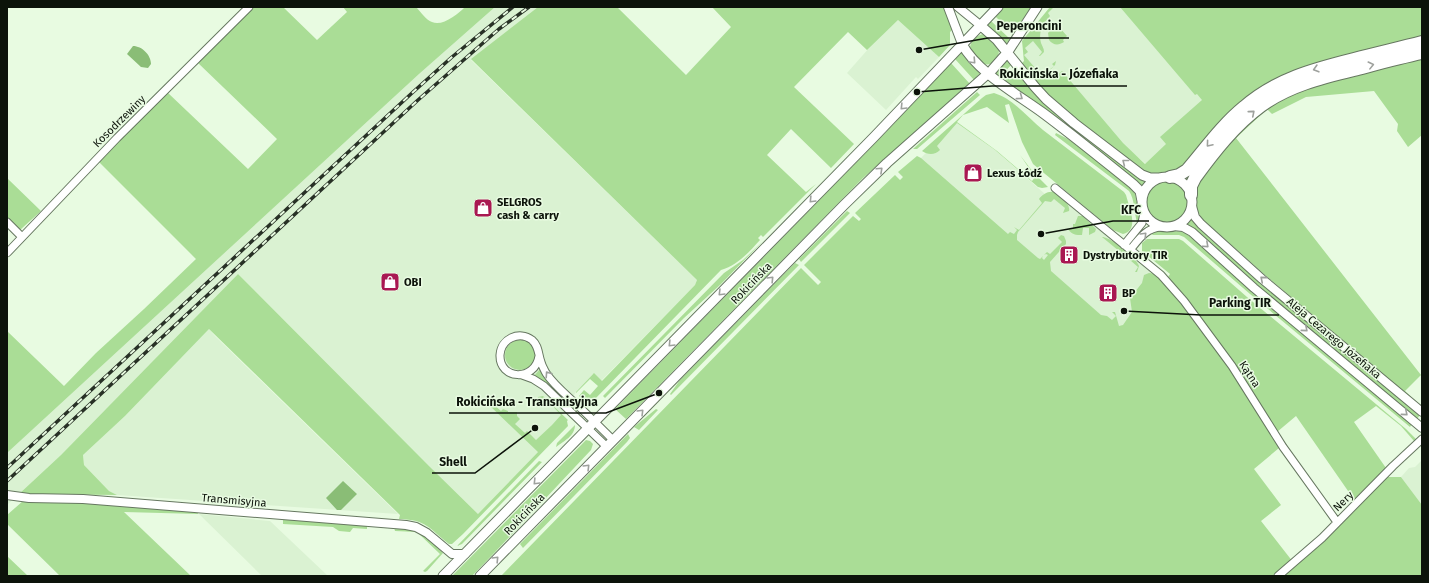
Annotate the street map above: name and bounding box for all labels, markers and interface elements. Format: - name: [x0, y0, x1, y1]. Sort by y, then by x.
- callout: Peperoncini: [988, 14, 1069, 38]
- text: Peperoncini: [996, 19, 1062, 33]
- one-way arrow: [969, 56, 976, 64]
- callout: Rokicińska - Józefiaka: [992, 62, 1127, 86]
- one-way arrow: [1368, 62, 1374, 70]
- one-way arrow: [1313, 64, 1320, 73]
- text: Rokicińska - Józefiaka: [999, 67, 1119, 81]
- street label: Kosodrzewiny: [91, 92, 149, 150]
- one-way arrow: [1016, 92, 1023, 100]
- one-way arrow: [900, 102, 908, 110]
- one-way arrow: [1247, 111, 1255, 118]
- one-way arrow: [1206, 140, 1213, 147]
- one-way arrow: [1122, 159, 1129, 167]
- shop icon: Lexus Łódź: [962, 162, 984, 184]
- place label: Lexus Łódź: [987, 167, 1042, 180]
- one-way arrow: [875, 168, 883, 175]
- one-way arrow: [809, 195, 817, 203]
- place label: SELGROS cash & carry: [497, 196, 559, 222]
- shop icon: SELGROS cash & carry: [472, 197, 494, 219]
- callout: KFC: [1113, 197, 1149, 221]
- text: KFC: [1121, 203, 1141, 217]
- one-way arrow: [1139, 232, 1147, 240]
- one-way arrow: [1202, 240, 1209, 247]
- building icon: Dystrybutory TIR: [1058, 244, 1080, 266]
- place label: Dystrybutory TIR: [1083, 249, 1168, 262]
- street label: Rokicińska: [728, 260, 774, 307]
- shop icon: OBI: [379, 271, 401, 293]
- place label: OBI: [404, 276, 422, 289]
- one-way arrow: [766, 276, 774, 284]
- one-way arrow: [1260, 277, 1268, 284]
- building icon: BP: [1097, 282, 1119, 304]
- place label: BP: [1122, 287, 1136, 300]
- one-way arrow: [718, 288, 726, 296]
- callout: Parking TIR: [1201, 291, 1279, 315]
- street label: Aleja Cezarego Józefiaka: [1284, 295, 1383, 382]
- text: Parking TIR: [1209, 296, 1271, 310]
- one-way arrow: [1300, 325, 1308, 332]
- one-way arrow: [668, 339, 676, 347]
- street label: Kątna: [1236, 359, 1263, 390]
- one-way arrow: [545, 371, 553, 378]
- callout: Rokicińska - Transmisyjna: [449, 389, 606, 413]
- text: Rokicińska - Transmisyjna: [456, 395, 598, 409]
- one-way arrow: [1400, 408, 1407, 415]
- one-way arrow: [636, 409, 643, 417]
- callout: Shell: [432, 449, 475, 473]
- text: Shell: [439, 455, 467, 469]
- one-way arrow: [582, 464, 590, 472]
- one-way arrow: [533, 477, 541, 485]
- street label: Nery: [1330, 488, 1357, 514]
- street label: Transmisyjna: [201, 491, 267, 510]
- street label: Rokicińska: [501, 491, 547, 538]
- one-way arrow: [491, 556, 499, 564]

